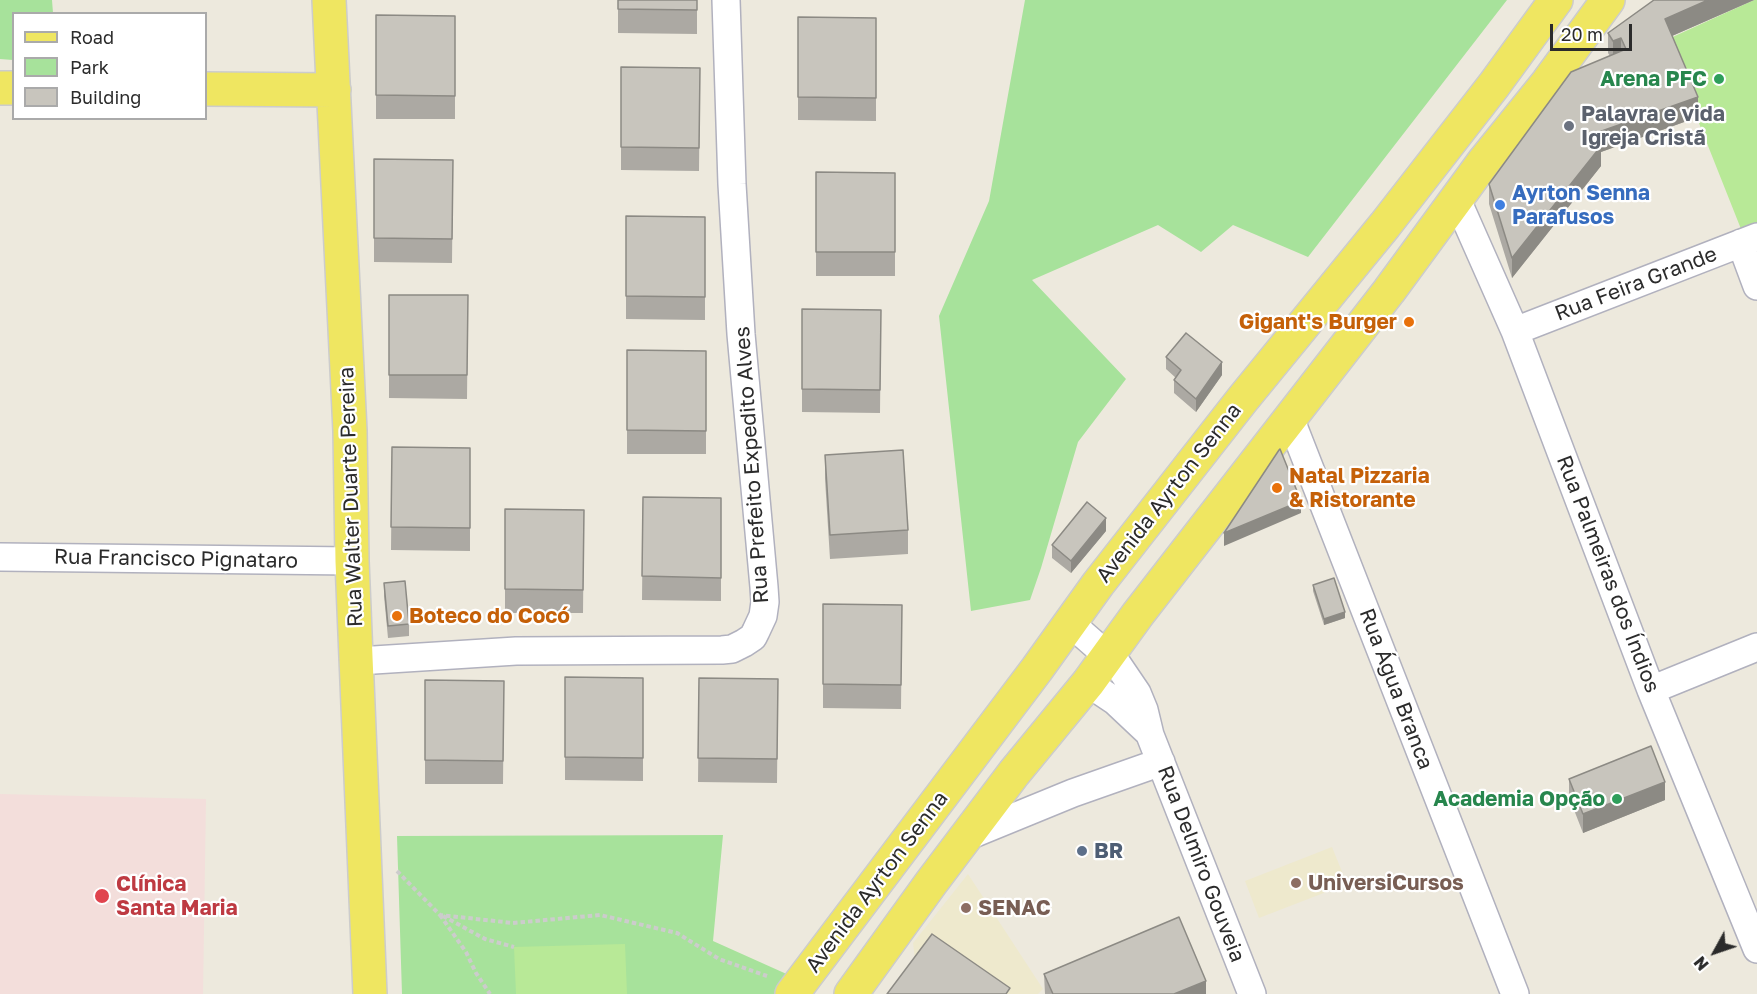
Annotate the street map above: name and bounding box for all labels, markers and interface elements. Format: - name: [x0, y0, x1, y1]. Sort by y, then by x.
- legend: [12, 12, 207, 120]
- scale bar: [1553, 12, 1636, 50]
- text: 20 m: [1561, 23, 1603, 45]
- text: Road: [70, 26, 114, 48]
- text: Park: [70, 56, 109, 78]
- place label: Arena PFC: [1600, 66, 1707, 92]
- marker: Arena PFC: [1712, 72, 1726, 86]
- text: Building: [70, 86, 141, 108]
- place label: Palavra e vida Igreja Cristã: [1581, 101, 1725, 151]
- marker: Palavra e vida Igreja Cristã: [1562, 119, 1576, 133]
- place label: Ayrton Senna Parafusos: [1512, 180, 1650, 230]
- marker: Ayrton Senna Parafusos: [1493, 198, 1507, 212]
- street label: Rua Feira Grande: [1551, 242, 1721, 326]
- place label: Gigant's Burger: [1239, 309, 1397, 335]
- marker: Gigant's Burger: [1402, 315, 1416, 329]
- street label: Rua Prefeito Expedito Alves: [730, 326, 774, 604]
- street label: Rua Walter Duarte Pereira: [334, 367, 368, 627]
- street label: Avenida Ayrton Senna: [1091, 398, 1247, 588]
- street label: Rua Palmeiras dos Índios: [1551, 452, 1665, 696]
- place label: Natal Pizzaria & Ristorante: [1289, 463, 1430, 513]
- marker: Natal Pizzaria & Ristorante: [1270, 481, 1284, 495]
- street label: Rua Francisco Pignataro: [54, 544, 298, 574]
- place label: Boteco do Cocó: [409, 603, 570, 629]
- street label: Rua Água Branca: [1354, 605, 1438, 773]
- marker: Boteco do Cocó: [390, 609, 404, 623]
- street label: Rua Delmiro Gouveia: [1152, 762, 1250, 966]
- street label: Avenida Ayrton Senna: [801, 786, 953, 978]
- place label: Academia Opção: [1433, 786, 1605, 812]
- marker: Academia Opção: [1610, 792, 1624, 806]
- place label: BR: [1094, 838, 1123, 864]
- marker: BR: [1075, 844, 1089, 858]
- place label: UniversiCursos: [1308, 870, 1464, 896]
- place label: Clínica Santa Maria: [116, 871, 238, 921]
- marker: UniversiCursos: [1289, 876, 1303, 890]
- marker: Clínica Santa Maria: [93, 887, 111, 905]
- place label: SENAC: [978, 895, 1051, 921]
- marker: SENAC: [959, 901, 973, 915]
- north arrow: [1685, 922, 1745, 982]
- text: N: [1690, 952, 1713, 975]

